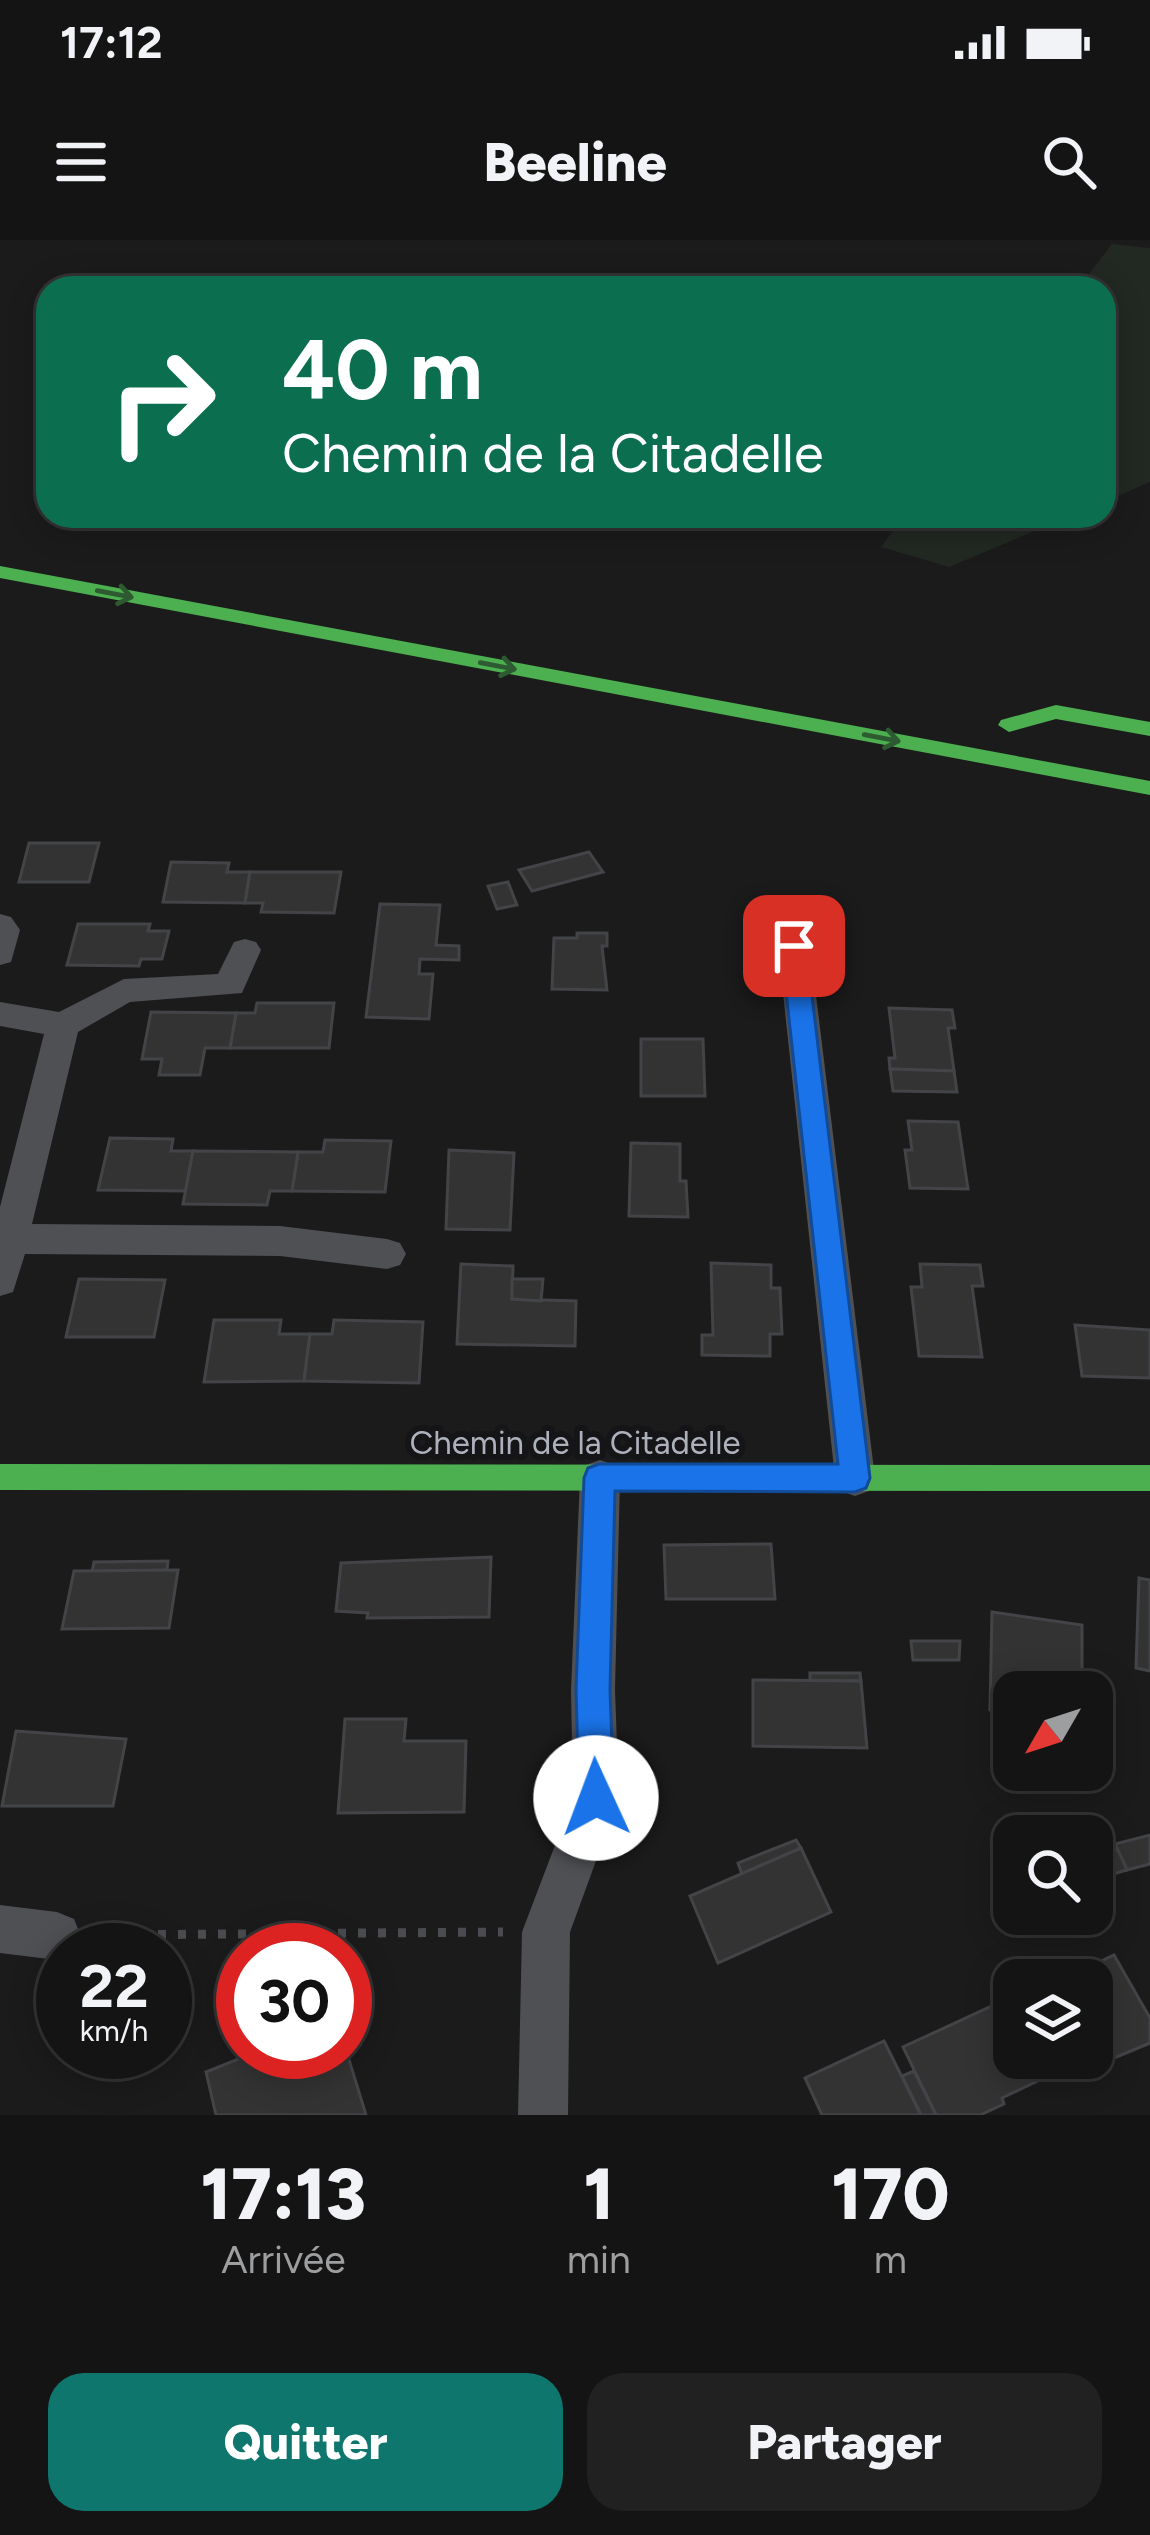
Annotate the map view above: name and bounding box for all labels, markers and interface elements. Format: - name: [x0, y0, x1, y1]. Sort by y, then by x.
- text: 17:12: [60, 15, 163, 69]
- icon: menu: [48, 129, 114, 195]
- icon: search: [1036, 129, 1102, 195]
- text: Beeline: [483, 130, 667, 195]
- text: 40 m: [282, 319, 483, 420]
- icon: right: [84, 324, 240, 480]
- text: Chemin de la Citadelle: [282, 421, 823, 486]
- one-way arrow: [95, 584, 134, 606]
- one-way arrow: [478, 656, 517, 678]
- one-way arrow: [861, 728, 900, 750]
- pin: [743, 895, 845, 997]
- icon: arrive: [761, 913, 827, 979]
- street label: Chemin de la Citadelle: [410, 1423, 740, 1462]
- north arrow: [993, 1671, 1113, 1791]
- map controls: [993, 1671, 1113, 2079]
- position arrow: [533, 1735, 659, 1861]
- button: search: [993, 1815, 1113, 1935]
- speed limit sign: 30: [216, 1923, 372, 2079]
- text: 22: [79, 1950, 149, 2022]
- button: layers: [993, 1959, 1113, 2079]
- text: km/h: [80, 2012, 148, 2049]
- text: 17:13: [201, 2151, 366, 2237]
- text: 1: [583, 2151, 614, 2237]
- text: 170: [831, 2151, 949, 2237]
- text: Arrivée: [221, 2236, 346, 2283]
- text: min: [567, 2236, 631, 2283]
- text: m: [874, 2236, 907, 2283]
- button: Quitter: [48, 2373, 563, 2511]
- button: Partager: [587, 2373, 1102, 2511]

